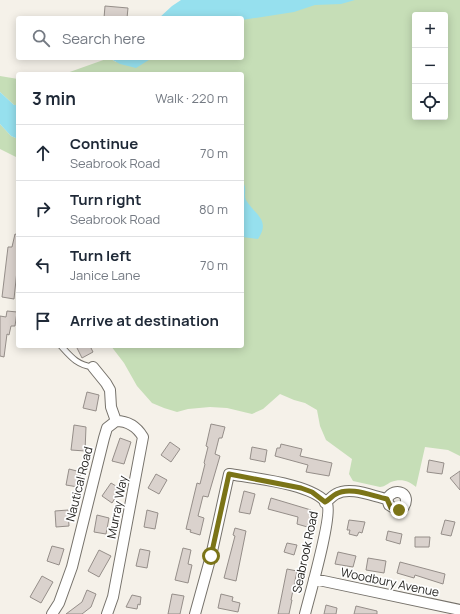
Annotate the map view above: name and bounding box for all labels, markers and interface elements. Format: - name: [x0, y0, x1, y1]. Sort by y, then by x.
- map controls: [412, 12, 448, 120]
- button: +: [412, 12, 448, 48]
- search box: [16, 16, 244, 60]
- icon: search: [30, 27, 52, 49]
- text: Search here: [62, 28, 145, 49]
- button: −: [412, 48, 448, 84]
- button: locate: [412, 84, 448, 120]
- text: 3 min: [32, 87, 76, 110]
- text: Walk · 220 m: [155, 89, 228, 107]
- text: Continue: [70, 133, 138, 154]
- icon: ahead: [32, 142, 54, 164]
- text: 70 m: [200, 144, 228, 162]
- text: Seabrook Road: [70, 154, 160, 172]
- text: Turn right: [70, 189, 141, 210]
- icon: right: [32, 198, 54, 220]
- text: 80 m: [199, 200, 228, 218]
- text: Seabrook Road: [70, 210, 160, 228]
- text: Turn left: [70, 245, 132, 266]
- icon: left: [32, 254, 54, 276]
- text: 70 m: [200, 256, 228, 274]
- text: Janice Lane: [70, 266, 140, 284]
- icon: arrive: [32, 310, 54, 332]
- text: Arrive at destination: [70, 310, 219, 331]
- street label: Nautical Road: [61, 445, 97, 523]
- street label: Murray Way: [103, 473, 132, 540]
- route end: [390, 501, 408, 519]
- street label: Seabrook Road: [288, 510, 322, 594]
- route start: [202, 547, 220, 565]
- street label: Woodbury Avenue: [339, 563, 441, 601]

